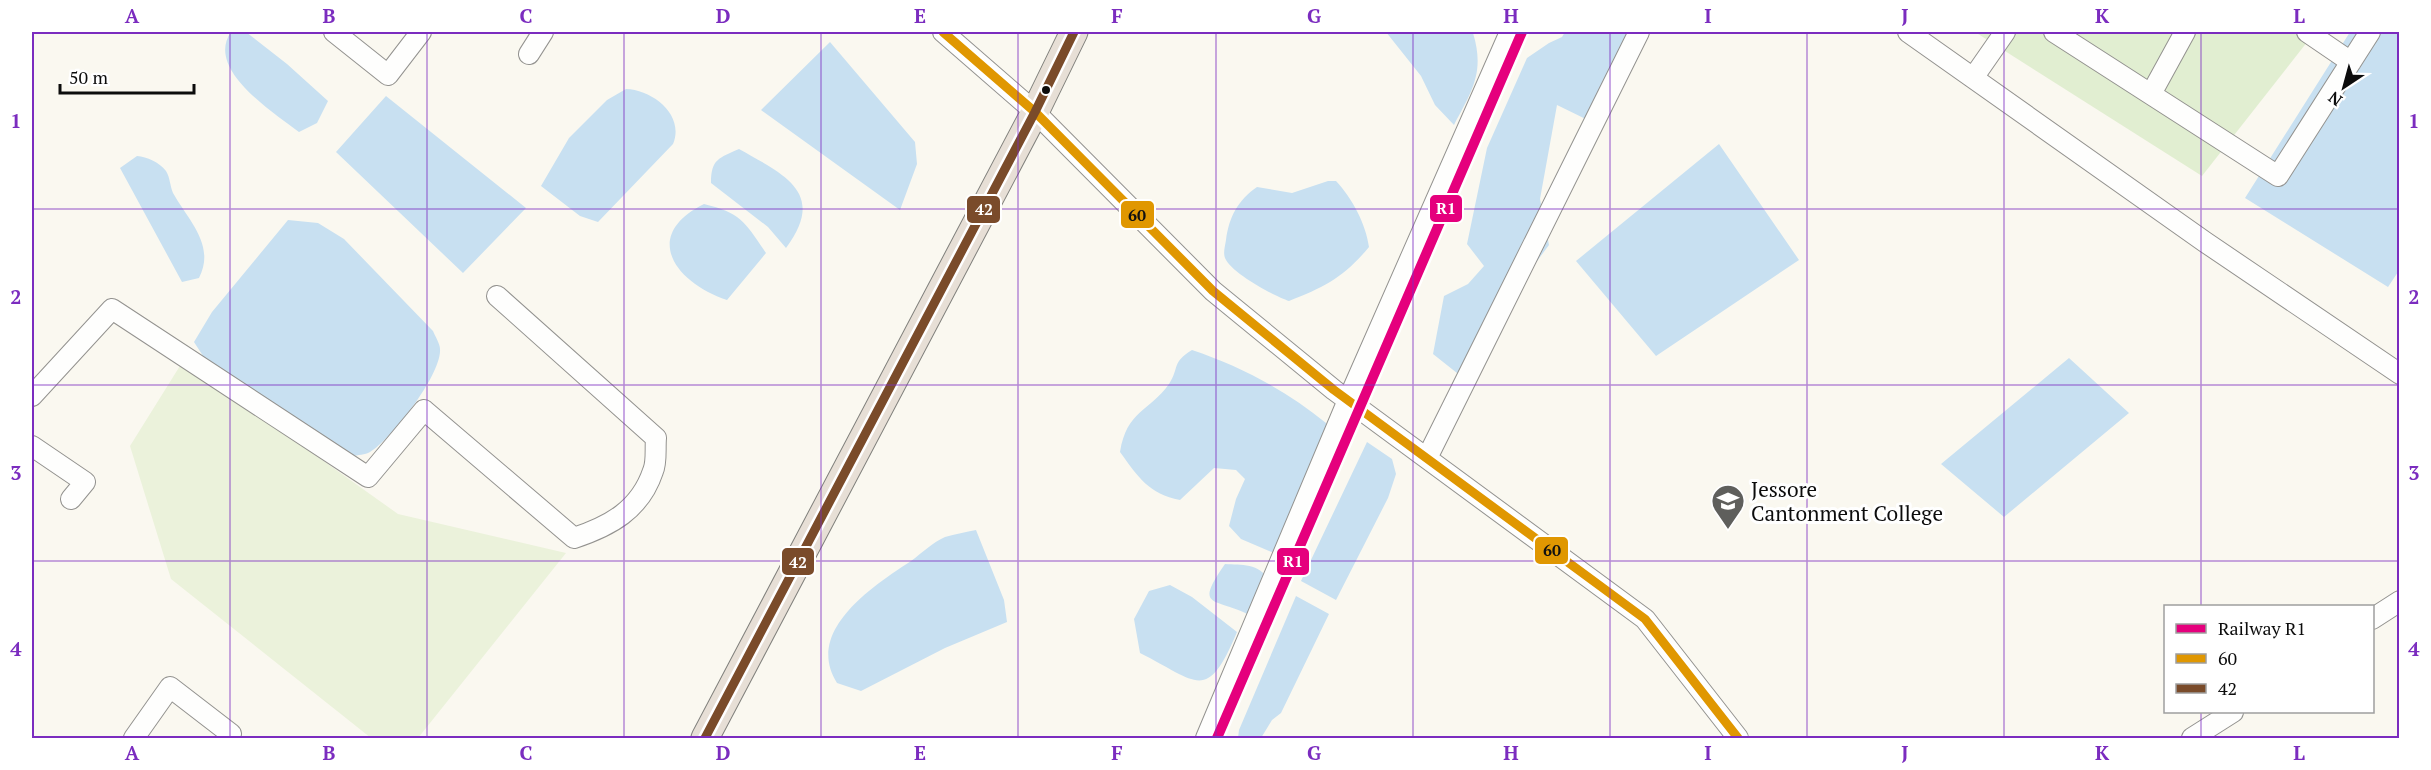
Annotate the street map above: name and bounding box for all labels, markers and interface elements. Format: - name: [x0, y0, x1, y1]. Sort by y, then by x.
- text: A: [125, 2, 140, 29]
- text: B: [323, 2, 336, 29]
- text: C: [519, 2, 533, 29]
- text: D: [716, 2, 730, 29]
- text: E: [914, 2, 926, 29]
- text: F: [1111, 2, 1123, 29]
- text: G: [1307, 2, 1321, 29]
- text: H: [1503, 2, 1519, 29]
- text: I: [1704, 2, 1712, 29]
- text: J: [1901, 2, 1909, 29]
- text: K: [2095, 2, 2110, 29]
- text: L: [2293, 2, 2305, 29]
- scale bar: [60, 57, 194, 95]
- north arrow: [2314, 57, 2374, 117]
- text: 50 m: [69, 65, 109, 89]
- unlabelled marker: [1040, 84, 1052, 96]
- text: N: [2324, 87, 2347, 112]
- text: 1: [10, 107, 22, 134]
- text: 1: [2408, 107, 2420, 134]
- line badge: R1: [1429, 194, 1463, 223]
- line badge: 42: [966, 195, 1001, 224]
- text: R1: [1436, 197, 1456, 219]
- text: 42: [975, 198, 993, 220]
- line badge: 60: [1120, 200, 1155, 229]
- text: 60: [1128, 204, 1146, 226]
- text: 2: [10, 283, 22, 310]
- text: 2: [2408, 283, 2420, 310]
- text: 3: [10, 459, 22, 486]
- text: 3: [2408, 459, 2420, 486]
- place label: Jessore Cantonment College: [1751, 475, 1943, 527]
- school or university icon: Jessore Cantonment College: [1710, 483, 1746, 530]
- line badge: 60: [1534, 536, 1569, 565]
- text: 60: [1543, 539, 1561, 561]
- line badge: 42: [781, 547, 815, 576]
- line badge: R1: [1276, 547, 1310, 576]
- text: R1: [1283, 550, 1303, 572]
- text: 42: [789, 551, 807, 573]
- legend: [2164, 605, 2374, 713]
- text: Railway R1: [2218, 616, 2306, 640]
- text: 4: [10, 635, 22, 662]
- text: 4: [2408, 635, 2420, 662]
- text: 60: [2218, 646, 2237, 670]
- text: 42: [2218, 676, 2237, 700]
- text: A: [125, 739, 140, 766]
- text: B: [323, 739, 336, 766]
- text: C: [519, 739, 533, 766]
- text: D: [716, 739, 730, 766]
- text: E: [914, 739, 926, 766]
- text: F: [1111, 739, 1123, 766]
- text: G: [1307, 739, 1321, 766]
- text: H: [1503, 739, 1519, 766]
- text: I: [1704, 739, 1712, 766]
- text: J: [1901, 739, 1909, 766]
- text: K: [2095, 739, 2110, 766]
- text: L: [2293, 739, 2305, 766]

